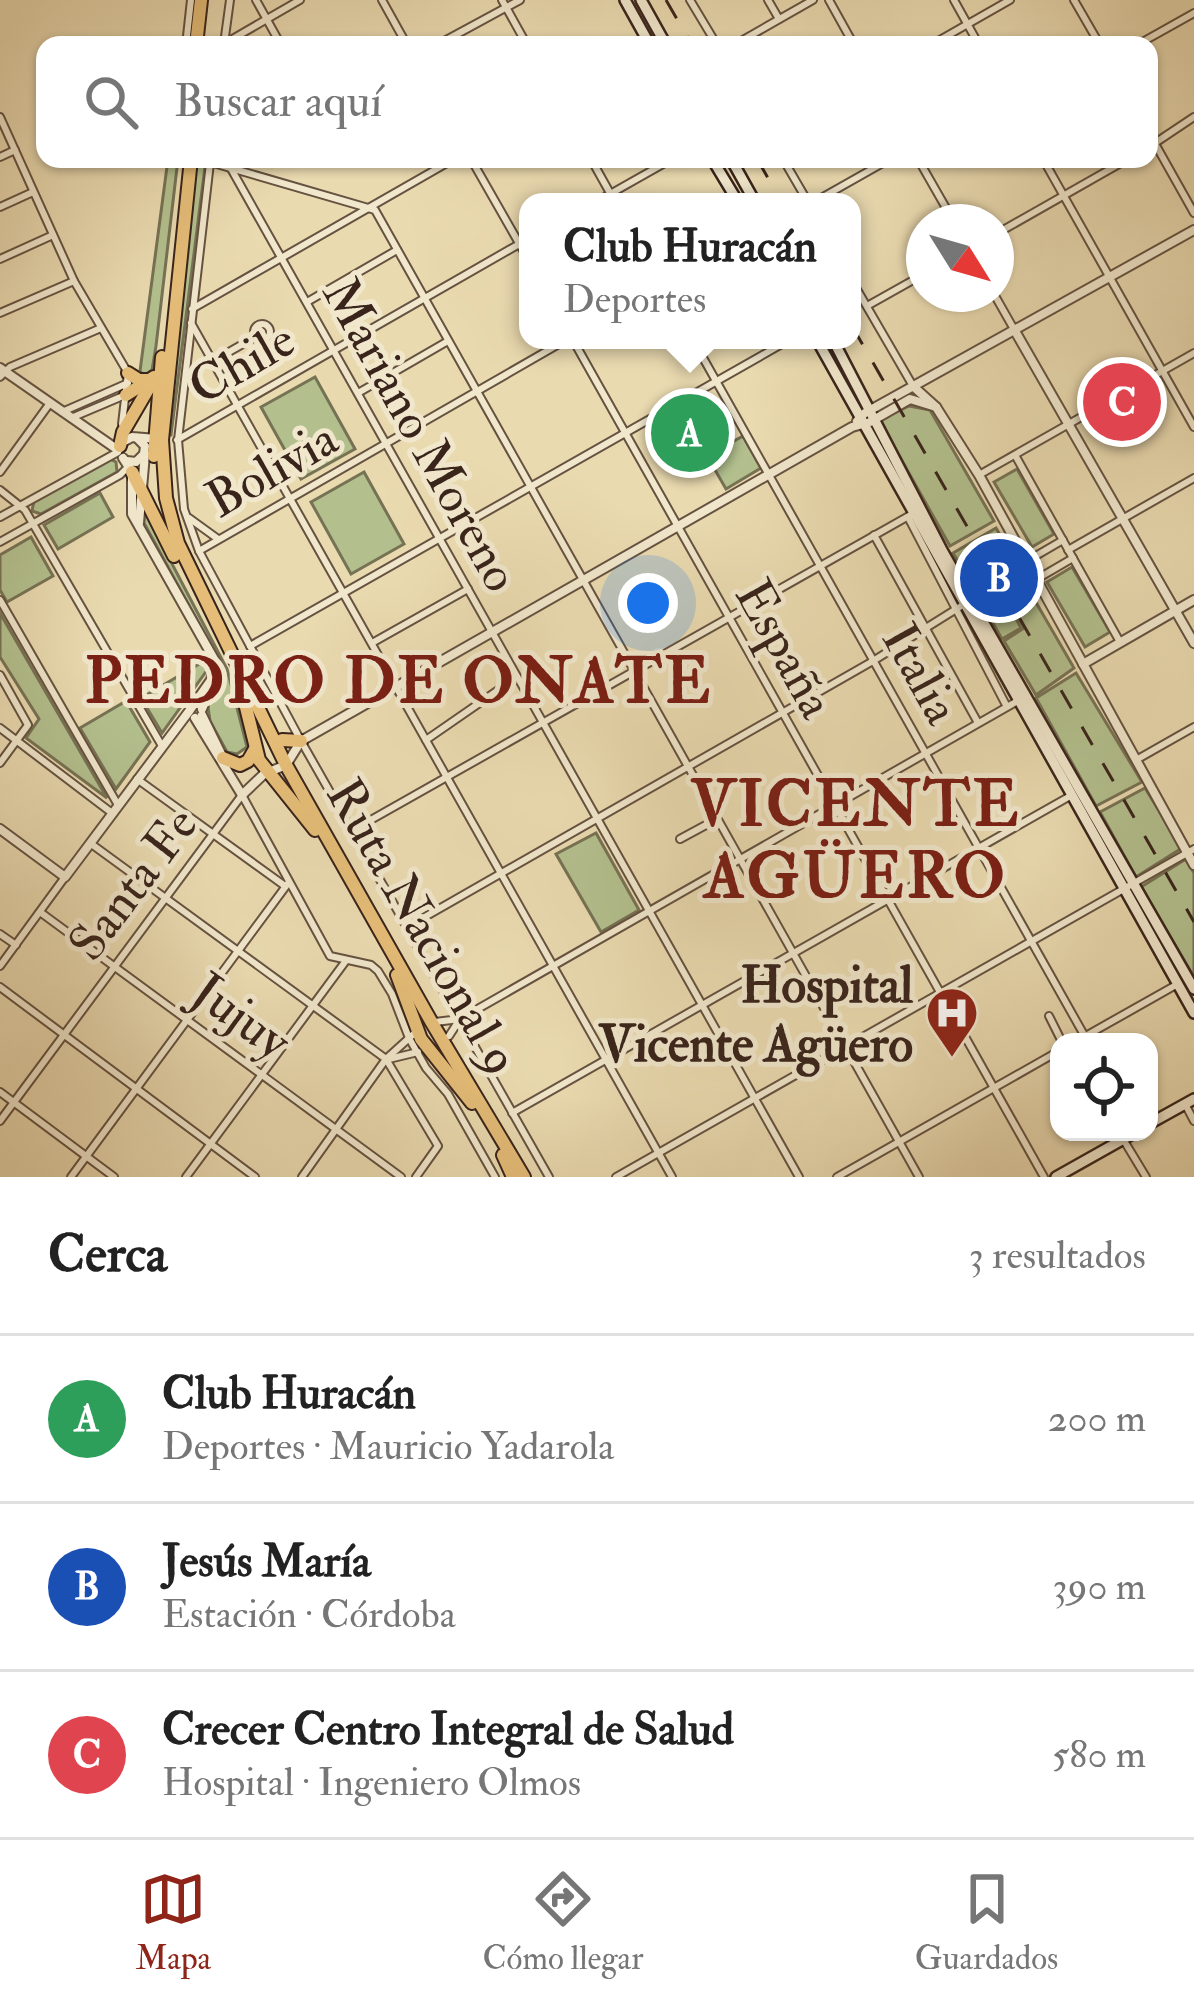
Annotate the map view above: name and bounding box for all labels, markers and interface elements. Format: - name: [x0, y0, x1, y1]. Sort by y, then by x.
- search box: [36, 36, 1158, 168]
- icon: search: [78, 69, 144, 135]
- text: Buscar aquí: [174, 74, 382, 130]
- popup: [519, 193, 861, 349]
- north arrow: [906, 204, 1014, 312]
- text: Club Huracán: [563, 219, 817, 275]
- street label: Mariano Moreno: [308, 267, 533, 603]
- text: Deportes: [563, 275, 706, 324]
- street label: Chile: [178, 308, 306, 419]
- pin: C: [1083, 357, 1161, 447]
- pin: A: [651, 388, 729, 478]
- street label: Bolivia: [195, 406, 350, 533]
- pin: B: [960, 533, 1038, 623]
- street label: España: [720, 569, 849, 730]
- your location: [618, 573, 678, 633]
- street label: Italia: [867, 613, 974, 736]
- district label: PEDRO DE ONATE: [85, 643, 713, 722]
- district label: VICENTE AGÜERO: [691, 766, 1021, 917]
- street label: Ruta Nacional 9: [312, 767, 533, 1087]
- street label: Santa Fe: [55, 795, 212, 974]
- place label: Hospital Vicente Agüero: [597, 954, 914, 1077]
- street label: Jujuy: [177, 958, 304, 1075]
- hospital icon: Hospital Vicente Agüero: [924, 985, 980, 1059]
- map controls: [1050, 1033, 1158, 1141]
- button: locate: [1050, 1033, 1158, 1141]
- text: Cerca: [48, 1223, 167, 1287]
- text: 3 resultados: [969, 1231, 1146, 1280]
- text: Club Huracán: [162, 1366, 416, 1422]
- text: A: [75, 1394, 99, 1443]
- text: 200 m: [1048, 1394, 1146, 1443]
- text: Deportes · Mauricio Yadarola: [162, 1422, 614, 1471]
- text: Jesús María: [162, 1534, 371, 1590]
- text: B: [74, 1562, 100, 1611]
- text: 390 m: [1053, 1562, 1146, 1611]
- text: Estación · Córdoba: [162, 1590, 456, 1639]
- text: Crecer Centro Integral de Salud: [162, 1702, 734, 1758]
- text: C: [73, 1730, 101, 1779]
- text: 580 m: [1052, 1730, 1146, 1779]
- text: Hospital · Ingeniero Olmos: [162, 1758, 581, 1807]
- tab: Mapa: [136, 1866, 211, 1979]
- tab: Cómo llegar: [482, 1866, 643, 1979]
- tab: Guardados: [915, 1866, 1058, 1979]

